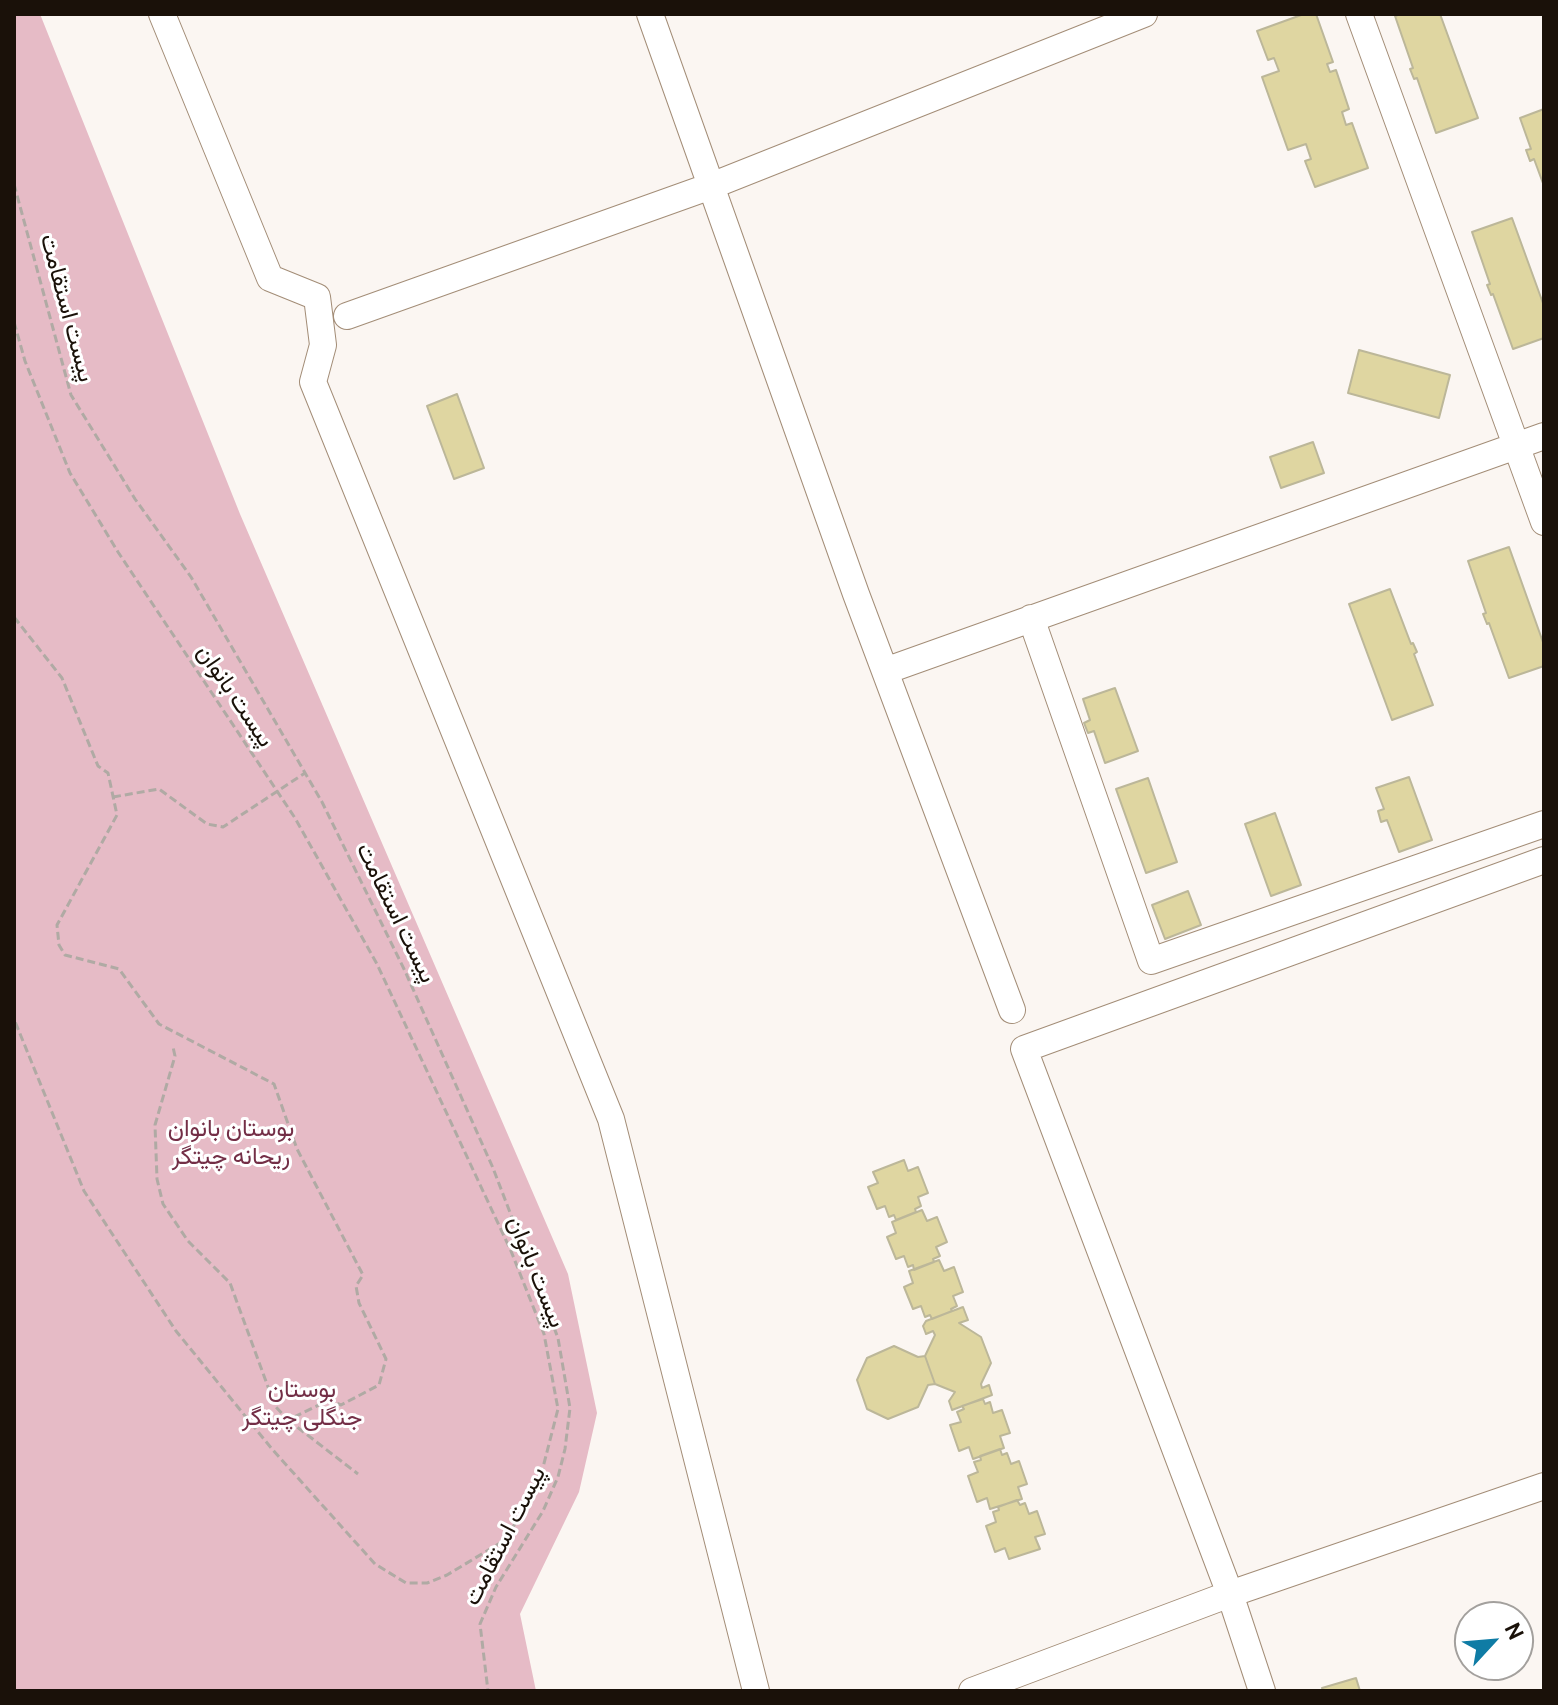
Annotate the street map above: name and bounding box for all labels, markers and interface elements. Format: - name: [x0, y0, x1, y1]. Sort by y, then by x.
- street label: پیست استقامت: [33, 231, 101, 385]
- street label: پیست بانوان: [190, 639, 280, 753]
- street label: پیست استقامت: [350, 838, 442, 988]
- park label: بوستان بانوان ریحانه چیتگر: [168, 1115, 294, 1171]
- street label: پیست بانوان: [501, 1212, 571, 1332]
- park label: بوستان جنگلی چیتگر: [242, 1376, 362, 1432]
- street label: پیست استقامت: [458, 1462, 552, 1610]
- north arrow: [1454, 1601, 1534, 1681]
- text: N: [1499, 1618, 1530, 1644]

